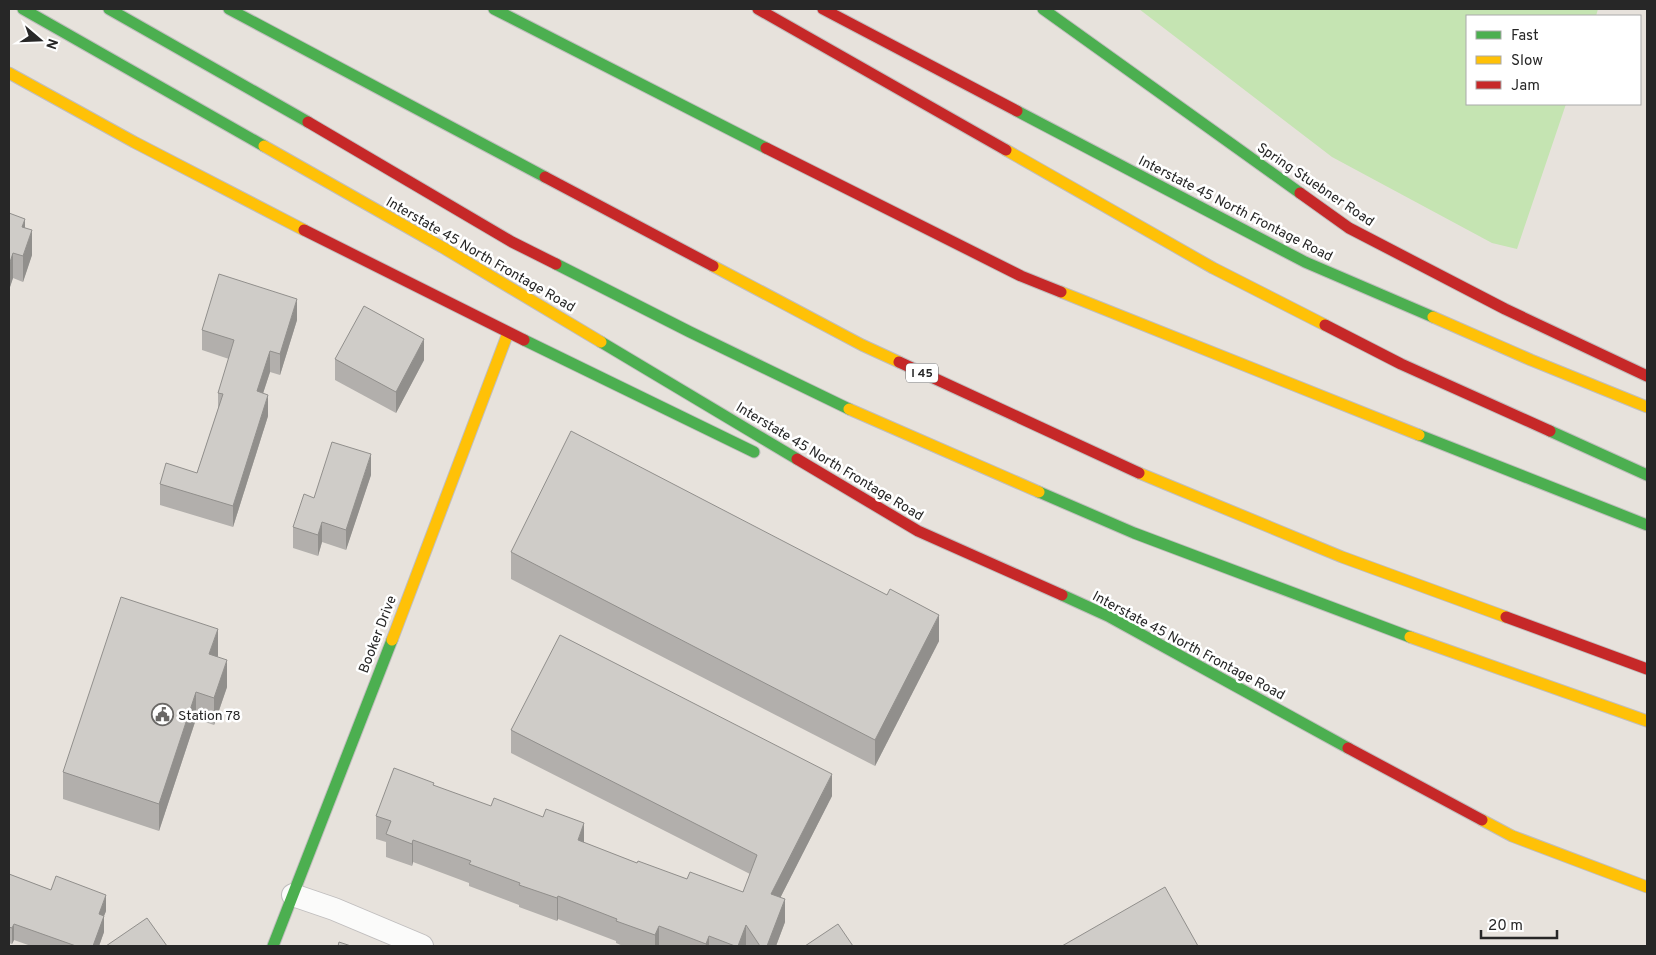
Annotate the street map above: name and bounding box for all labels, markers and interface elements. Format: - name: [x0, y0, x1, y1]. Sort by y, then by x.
- north arrow: [15, 15, 65, 65]
- legend: [1466, 15, 1641, 105]
- text: Fast: [1511, 27, 1539, 46]
- text: N: [41, 36, 61, 51]
- text: Slow: [1511, 52, 1543, 71]
- text: Jam: [1511, 77, 1540, 96]
- street label: Spring Stuebner Road: [1253, 140, 1377, 231]
- street label: Interstate 45 North Frontage Road: [1135, 153, 1335, 266]
- street label: Interstate 45 North Frontage Road: [383, 194, 578, 317]
- road number: I 45: [906, 363, 938, 382]
- street label: Interstate 45 North Frontage Road: [732, 399, 926, 525]
- street label: Interstate 45 North Frontage Road: [1089, 588, 1288, 704]
- street label: Booker Drive: [356, 593, 401, 676]
- public building icon: Station 78: [150, 703, 174, 727]
- place label: Station 78: [178, 708, 241, 725]
- scale bar: [1481, 908, 1557, 940]
- text: 20 m: [1488, 917, 1523, 936]

